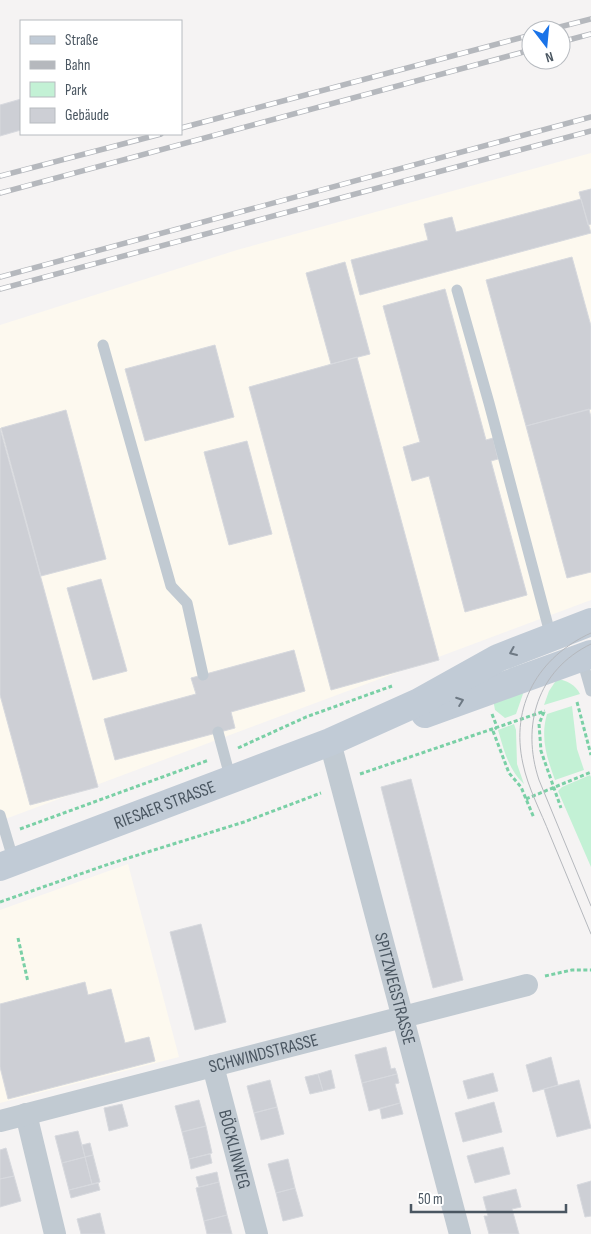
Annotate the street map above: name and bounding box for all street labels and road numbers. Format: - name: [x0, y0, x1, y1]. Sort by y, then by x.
- street label: RIESAER STRASSE: [111, 776, 218, 833]
- street label: SPITZWEGSTRASSE: [370, 930, 420, 1047]
- street label: SCHWINDSTRASSE: [206, 1029, 320, 1077]
- street label: BÖCKLINWEG: [214, 1107, 255, 1191]

